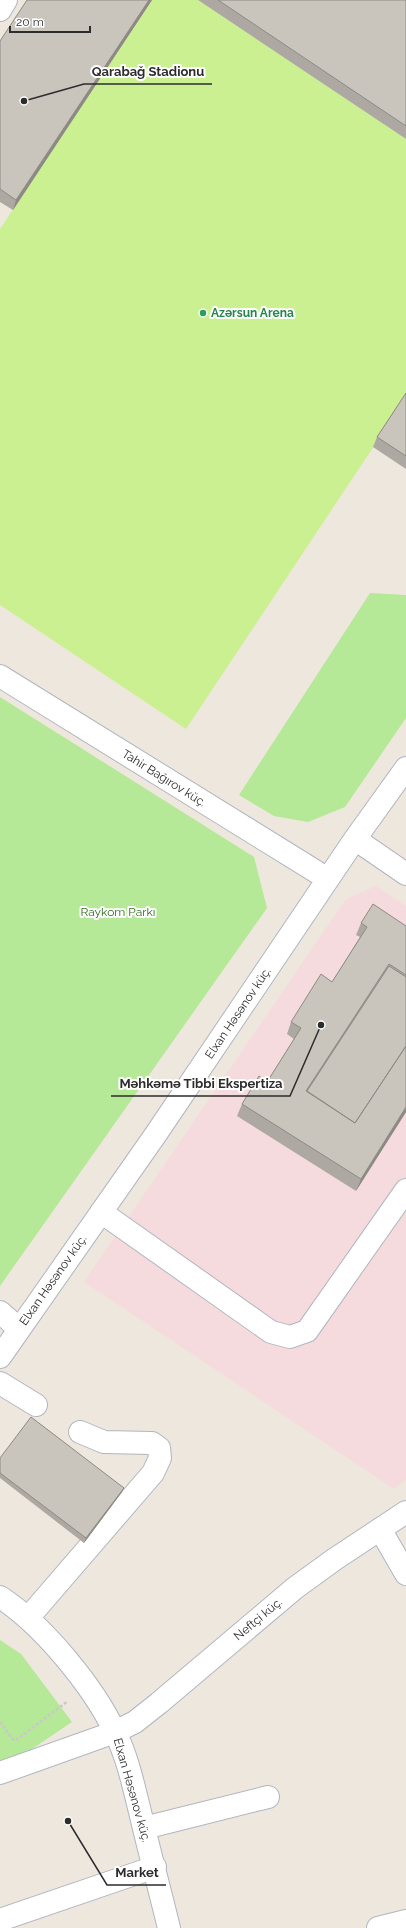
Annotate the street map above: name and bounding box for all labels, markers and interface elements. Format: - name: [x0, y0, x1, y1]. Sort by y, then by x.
- scale bar: [10, 8, 90, 34]
- text: 20 m: [16, 15, 44, 29]
- callout: Qarabağ Stadionu: [84, 59, 212, 84]
- text: Qarabağ Stadionu: [92, 64, 204, 79]
- place label: Azərsun Arena: [211, 306, 294, 320]
- marker: Azərsun Arena: [198, 308, 208, 318]
- street label: Tahir Bağırov küç.: [119, 747, 209, 809]
- park label: Raykom Parkı: [81, 905, 156, 919]
- street label: Elxan Həsənov küç.: [202, 965, 274, 1061]
- callout: Məhkəmə Tibbi Ekspertiza: [111, 1071, 290, 1096]
- text: Məhkəmə Tibbi Ekspertiza: [119, 1076, 283, 1091]
- street label: Elxan Həsənov küç.: [17, 1232, 89, 1328]
- street label: Neftçi küç.: [231, 1595, 285, 1643]
- street label: Elxan Həsənov küç.: [110, 1737, 154, 1843]
- callout: Market: [107, 1860, 166, 1885]
- text: Market: [115, 1865, 159, 1880]

